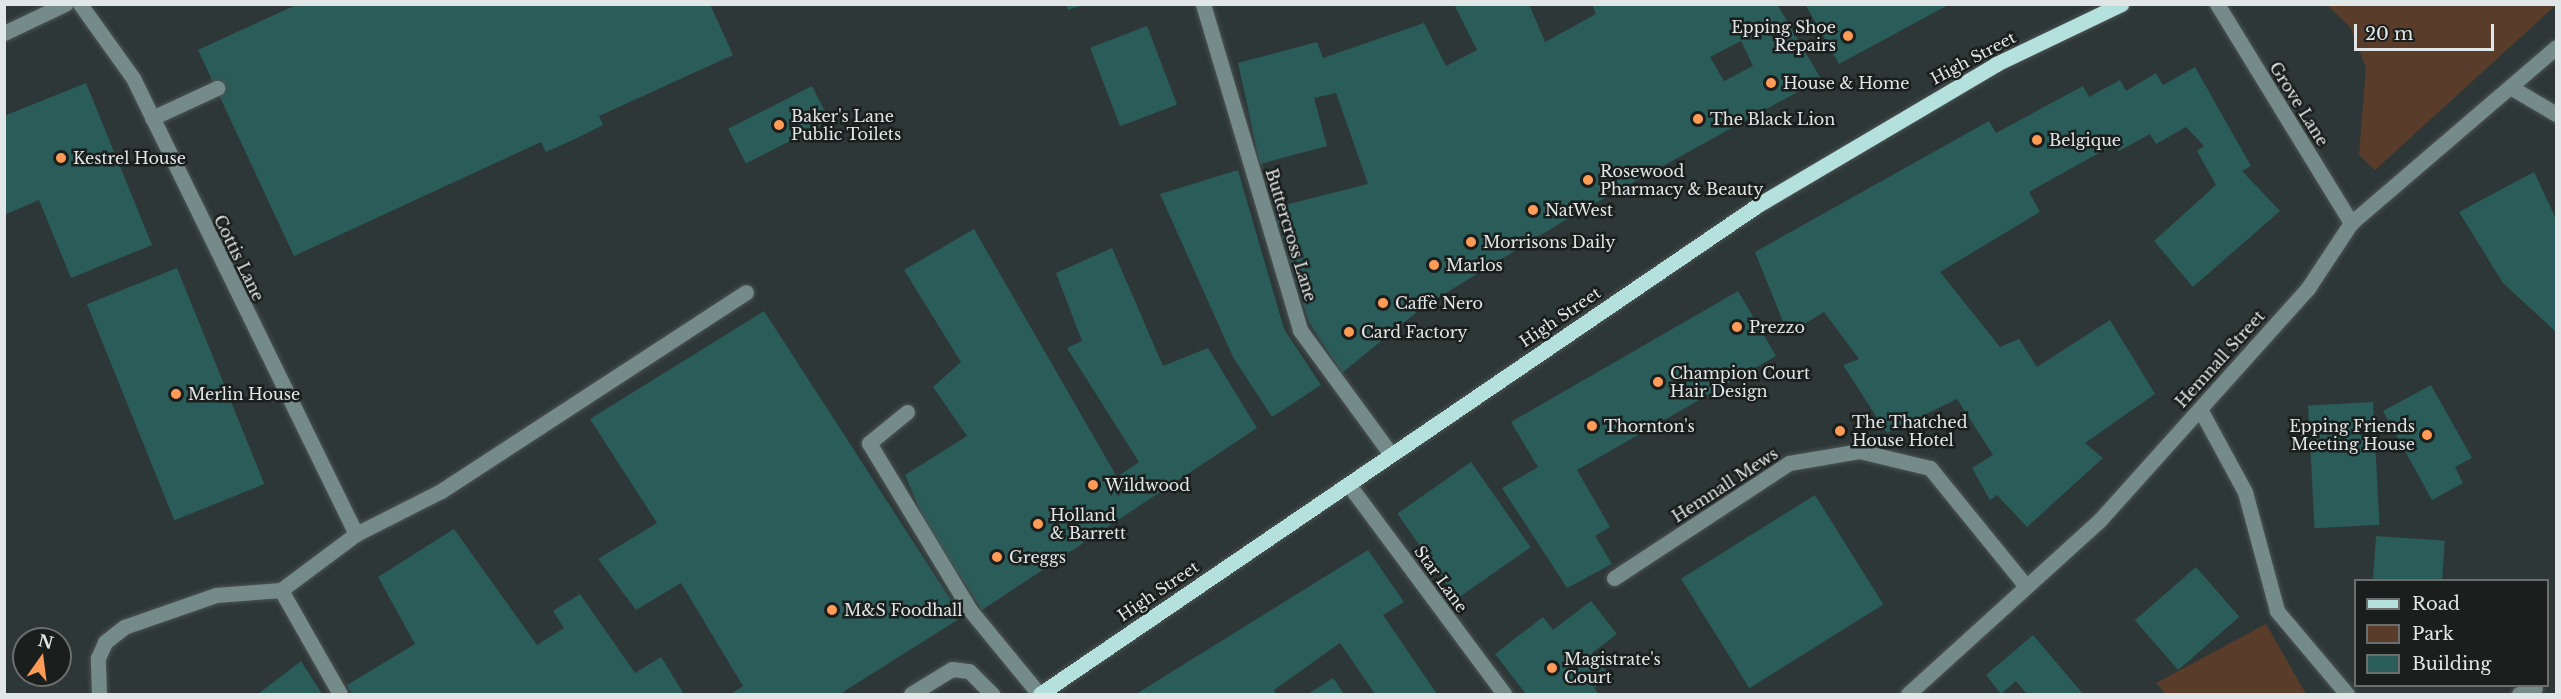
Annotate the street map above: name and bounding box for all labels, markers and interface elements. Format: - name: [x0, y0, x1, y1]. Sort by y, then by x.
- scale bar: [2357, 12, 2496, 50]
- place label: Epping Shoe Repairs: [1731, 17, 1836, 55]
- text: 20 m: [2365, 23, 2413, 45]
- street label: High Street: [1927, 28, 2019, 88]
- marker: Epping Shoe Repairs: [1841, 29, 1855, 43]
- street label: Grove Lane: [2266, 58, 2332, 150]
- place label: House & Home: [1783, 73, 1909, 93]
- marker: House & Home: [1764, 76, 1778, 90]
- place label: Baker's Lane Public Toilets: [791, 106, 902, 144]
- place label: The Black Lion: [1710, 109, 1836, 129]
- marker: The Black Lion: [1691, 112, 1705, 126]
- marker: Baker's Lane Public Toilets: [772, 118, 786, 132]
- place label: Belgique: [2049, 130, 2121, 150]
- marker: Belgique: [2030, 133, 2044, 147]
- place label: Kestrel House: [73, 148, 186, 168]
- marker: Kestrel House: [54, 151, 68, 165]
- place label: Rosewood Pharmacy & Beauty: [1600, 161, 1764, 199]
- street label: Buttercross Lane: [1262, 166, 1320, 304]
- marker: Rosewood Pharmacy & Beauty: [1581, 173, 1595, 187]
- place label: NatWest: [1545, 200, 1613, 220]
- marker: NatWest: [1526, 203, 1540, 217]
- street label: Cottis Lane: [210, 212, 268, 304]
- place label: Morrisons Daily: [1483, 232, 1615, 252]
- marker: Morrisons Daily: [1464, 235, 1478, 249]
- place label: Marlos: [1446, 255, 1503, 275]
- marker: Marlos: [1427, 258, 1441, 272]
- street label: High Street: [1516, 283, 1604, 351]
- place label: Caffè Nero: [1395, 293, 1483, 313]
- marker: Caffè Nero: [1376, 296, 1390, 310]
- street label: Hemnall Street: [2171, 307, 2269, 411]
- place label: Prezzo: [1749, 317, 1805, 337]
- marker: Prezzo: [1730, 320, 1744, 334]
- place label: Card Factory: [1361, 322, 1468, 342]
- marker: Card Factory: [1342, 325, 1356, 339]
- place label: Champion Court Hair Design: [1670, 363, 1810, 401]
- marker: Champion Court Hair Design: [1651, 375, 1665, 389]
- place label: Merlin House: [188, 384, 300, 404]
- marker: Merlin House: [169, 387, 183, 401]
- place label: The Thatched House Hotel: [1852, 412, 1968, 450]
- place label: Thornton's: [1604, 416, 1695, 436]
- place label: Epping Friends Meeting House: [2289, 416, 2415, 454]
- marker: Thornton's: [1585, 419, 1599, 433]
- marker: The Thatched House Hotel: [1833, 424, 1847, 438]
- marker: Epping Friends Meeting House: [2420, 428, 2434, 442]
- street label: Hemnall Mews: [1668, 444, 1782, 526]
- place label: Wildwood: [1105, 475, 1190, 495]
- marker: Wildwood: [1086, 478, 1100, 492]
- place label: Holland & Barrett: [1050, 505, 1126, 543]
- marker: Holland & Barrett: [1031, 517, 1045, 531]
- street label: Star Lane: [1410, 542, 1472, 616]
- place label: Greggs: [1009, 547, 1066, 567]
- marker: Greggs: [990, 550, 1004, 564]
- street label: High Street: [1114, 557, 1202, 625]
- legend: [2354, 579, 2549, 687]
- text: Road: [2412, 593, 2460, 615]
- place label: M&S Foodhall: [844, 600, 962, 620]
- marker: M&S Foodhall: [825, 603, 839, 617]
- text: Park: [2412, 623, 2454, 645]
- north arrow: [12, 627, 72, 687]
- text: N: [36, 630, 56, 653]
- place label: Magistrate's Court: [1564, 649, 1661, 687]
- text: Building: [2412, 653, 2491, 675]
- marker: Magistrate's Court: [1545, 661, 1559, 675]

